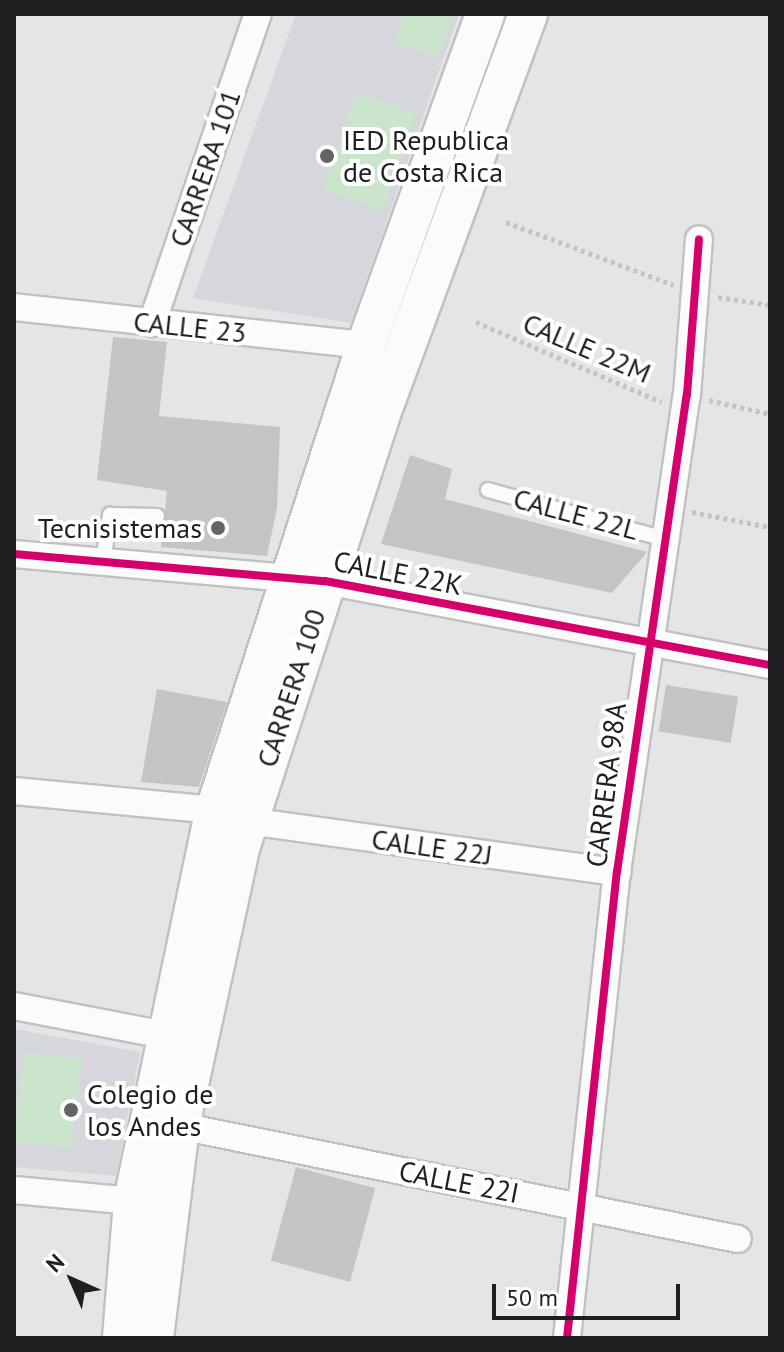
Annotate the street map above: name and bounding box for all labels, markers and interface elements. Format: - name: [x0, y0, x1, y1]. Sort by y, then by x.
- street label: CARRERA 101: [162, 84, 248, 252]
- place label: IED Republica de Costa Rica: [343, 123, 509, 189]
- marker: IED Republica de Costa Rica: [318, 147, 336, 165]
- street label: CALLE 23: [132, 304, 248, 350]
- street label: CALLE 22M: [518, 306, 656, 390]
- street label: CALLE 22L: [510, 481, 642, 547]
- place label: Tecnisistemas: [38, 511, 202, 545]
- marker: Tecnisistemas: [209, 519, 227, 537]
- street label: CALLE 22K: [331, 544, 465, 602]
- street label: CARRERA 100: [249, 604, 333, 772]
- street label: CARRERA 98A: [579, 700, 633, 870]
- street label: CALLE 22J: [369, 822, 495, 872]
- place label: Colegio de los Andes: [87, 1077, 213, 1143]
- marker: Colegio de los Andes: [62, 1101, 80, 1119]
- street label: CALLE 22I: [396, 1154, 522, 1210]
- north arrow: [32, 1240, 112, 1320]
- text: N: [40, 1248, 70, 1278]
- scale bar: [496, 1268, 684, 1318]
- text: 50 m: [506, 1282, 558, 1313]

